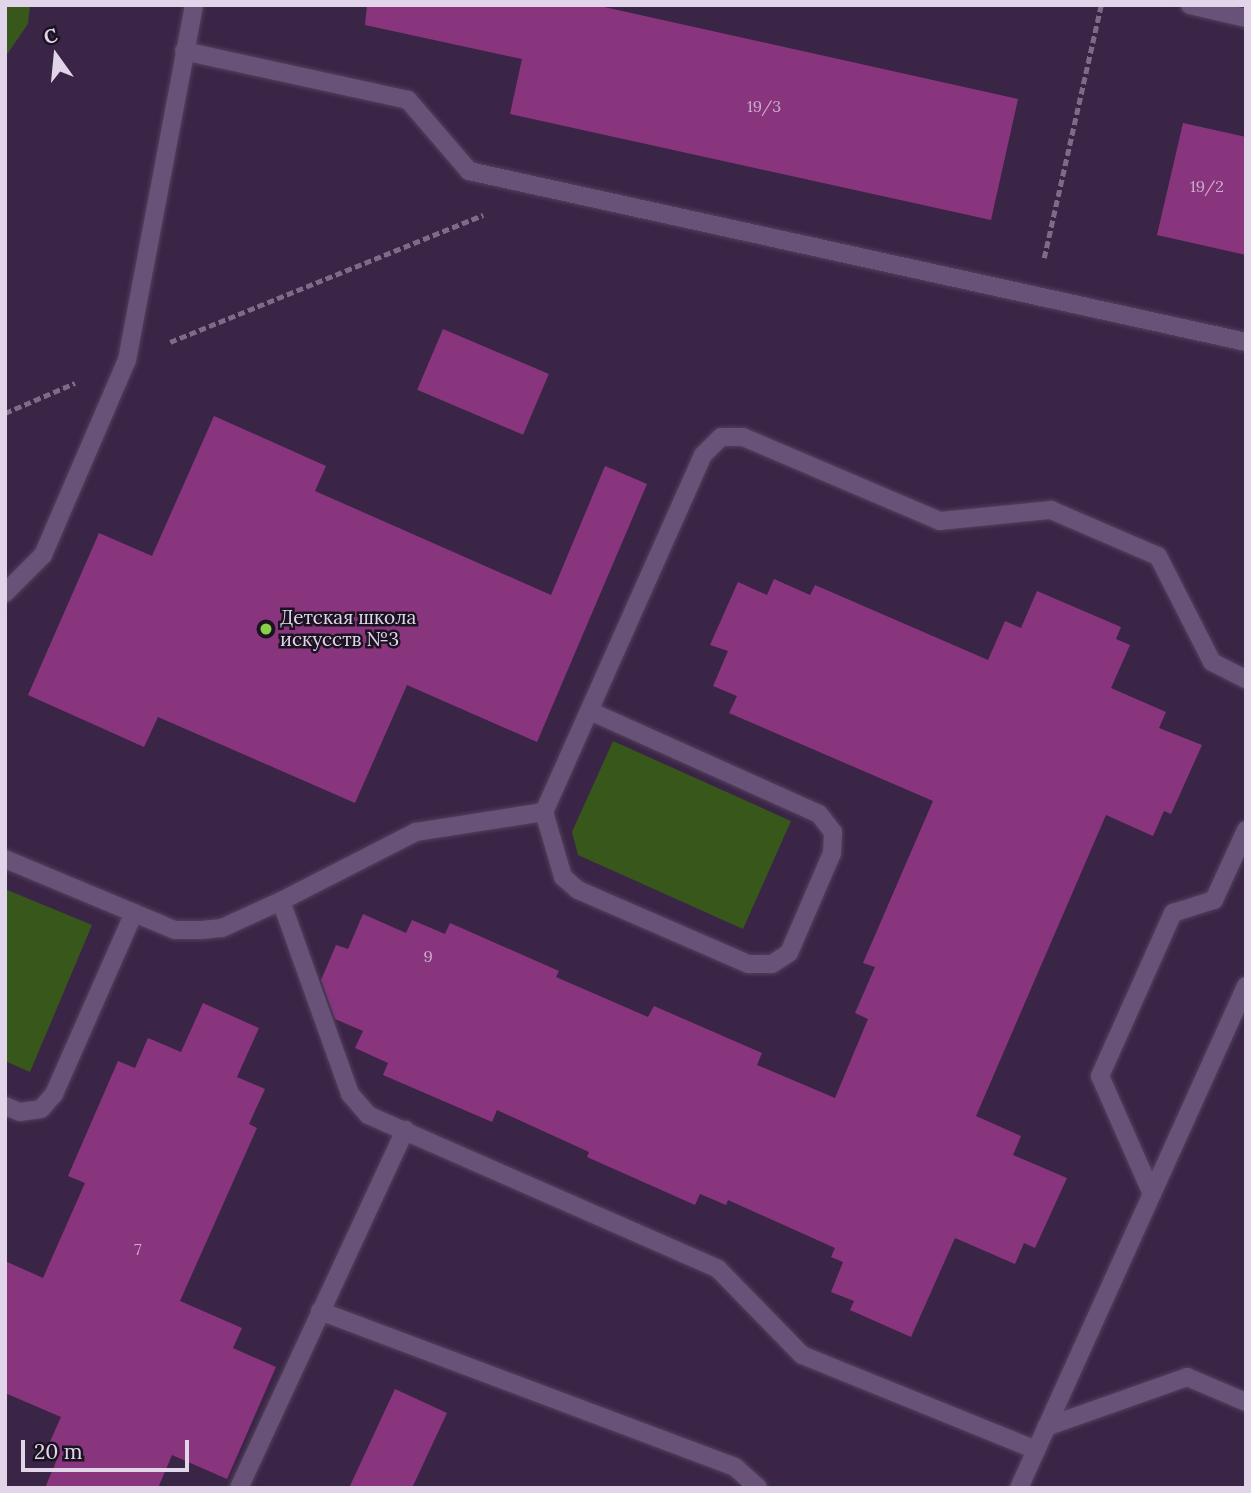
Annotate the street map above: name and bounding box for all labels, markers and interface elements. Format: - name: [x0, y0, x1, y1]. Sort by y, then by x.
- north arrow: [21, 21, 91, 91]
- text: С: [41, 22, 60, 49]
- house number: 19/3: [747, 96, 781, 116]
- house number: 19/2: [1190, 176, 1224, 196]
- place label: Детская школа искусств №3: [280, 607, 416, 651]
- marker: Детская школа искусств №3: [258, 621, 274, 637]
- house number: 9: [423, 946, 433, 966]
- house number: 7: [134, 1239, 142, 1259]
- scale bar: [24, 1426, 192, 1470]
- text: 20 m: [34, 1438, 83, 1465]

